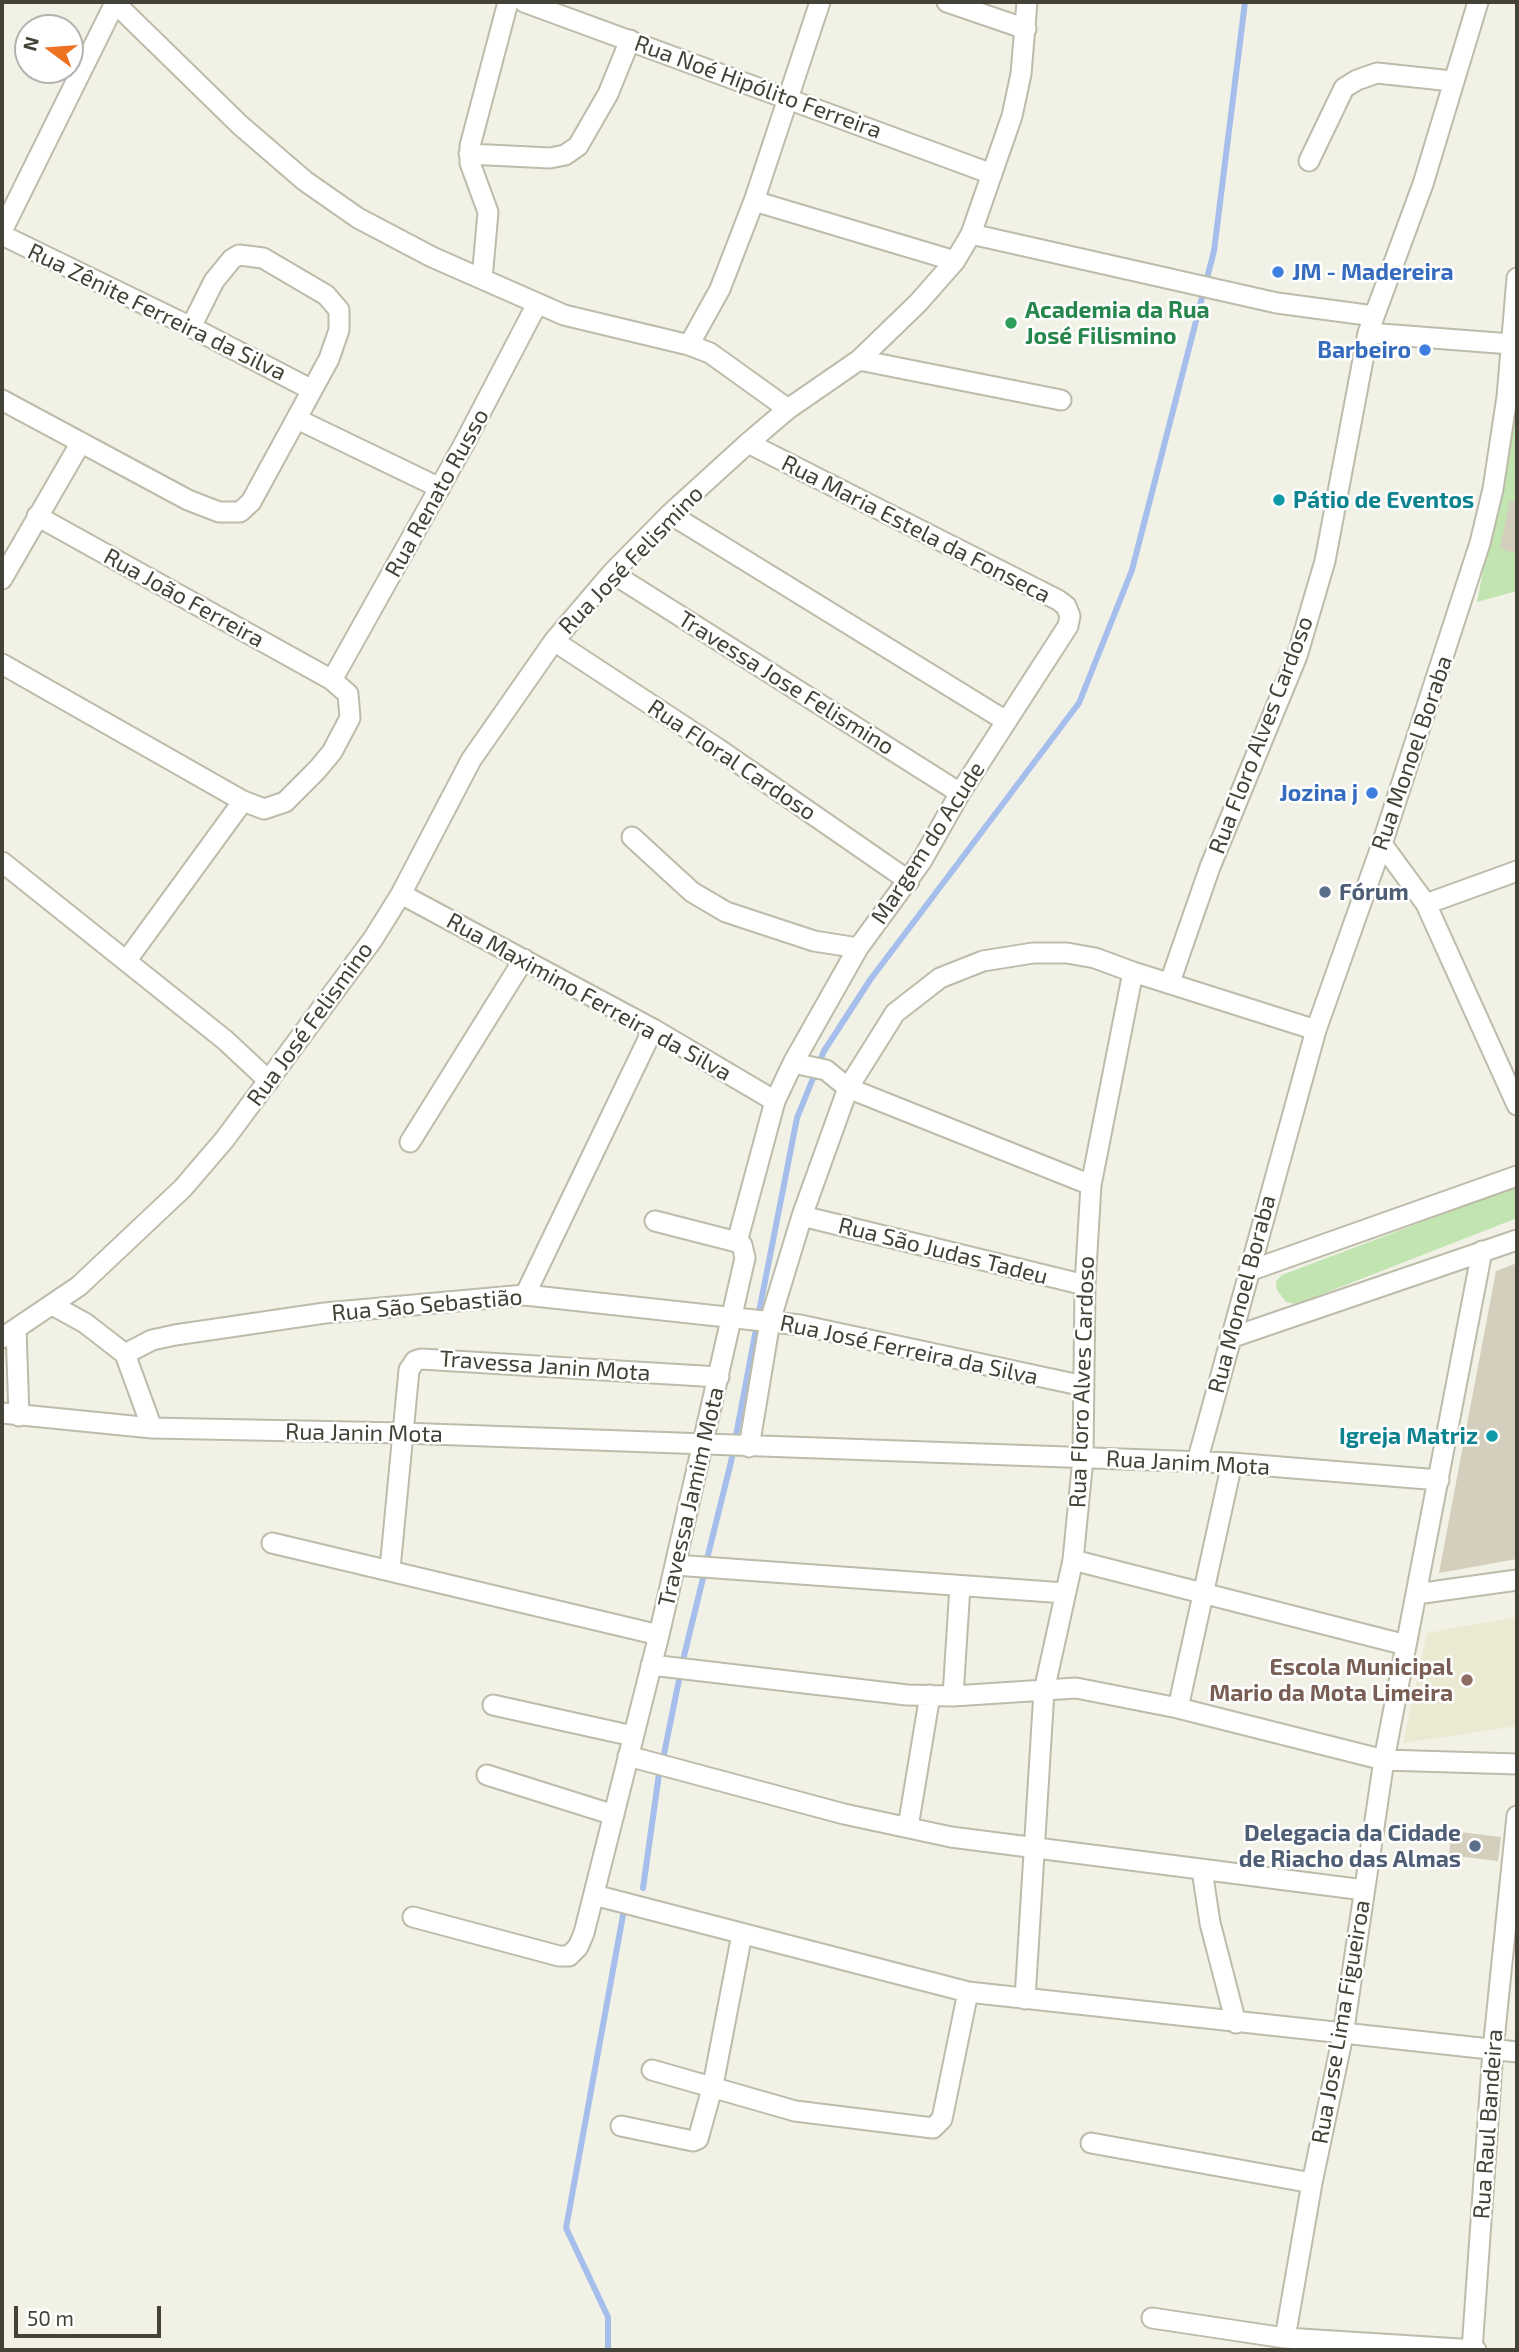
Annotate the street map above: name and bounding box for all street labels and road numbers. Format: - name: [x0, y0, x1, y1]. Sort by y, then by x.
- street label: Rua Noé Hipólito Ferreira: [631, 29, 885, 145]
- street label: Rua Zênite Ferreira da Silva: [23, 237, 291, 387]
- street label: Rua Renato Russo: [379, 404, 495, 582]
- street label: Rua Maria Estela da Fonseca: [777, 449, 1055, 609]
- street label: Rua José Felismino: [553, 480, 709, 640]
- street label: Rua João Ferreira: [99, 542, 269, 654]
- street label: Travessa Jose Felismino: [673, 605, 899, 761]
- street label: Rua Floro Alves Cardoso: [1203, 612, 1319, 858]
- street label: Rua Monoel Boraba: [1366, 652, 1458, 854]
- street label: Rua Floral Cardoso: [643, 694, 821, 826]
- street label: Margem do Acude: [865, 757, 991, 929]
- street label: Rua Maximino Ferreira da Silva: [442, 907, 736, 1087]
- street label: Rua José Felismino: [241, 937, 379, 1111]
- street label: Rua Monoel Boraba: [1202, 1192, 1282, 1396]
- street label: Rua São Judas Tadeu: [835, 1212, 1051, 1290]
- street label: Rua Floro Alves Cardoso: [1064, 1256, 1100, 1508]
- street label: Rua São Sebastião: [330, 1283, 524, 1327]
- street label: Rua José Ferreira da Silva: [777, 1309, 1041, 1391]
- street label: Travessa Janin Mota: [439, 1345, 651, 1387]
- street label: Travessa Jamim Mota: [652, 1384, 730, 1610]
- street label: Rua Janin Mota: [285, 1418, 443, 1448]
- street label: Rua Janim Mota: [1105, 1445, 1271, 1481]
- street label: Rua Jose Lima Figueiroa: [1306, 1898, 1376, 2146]
- street label: Rua Raul Bandeira: [1468, 2028, 1508, 2220]

